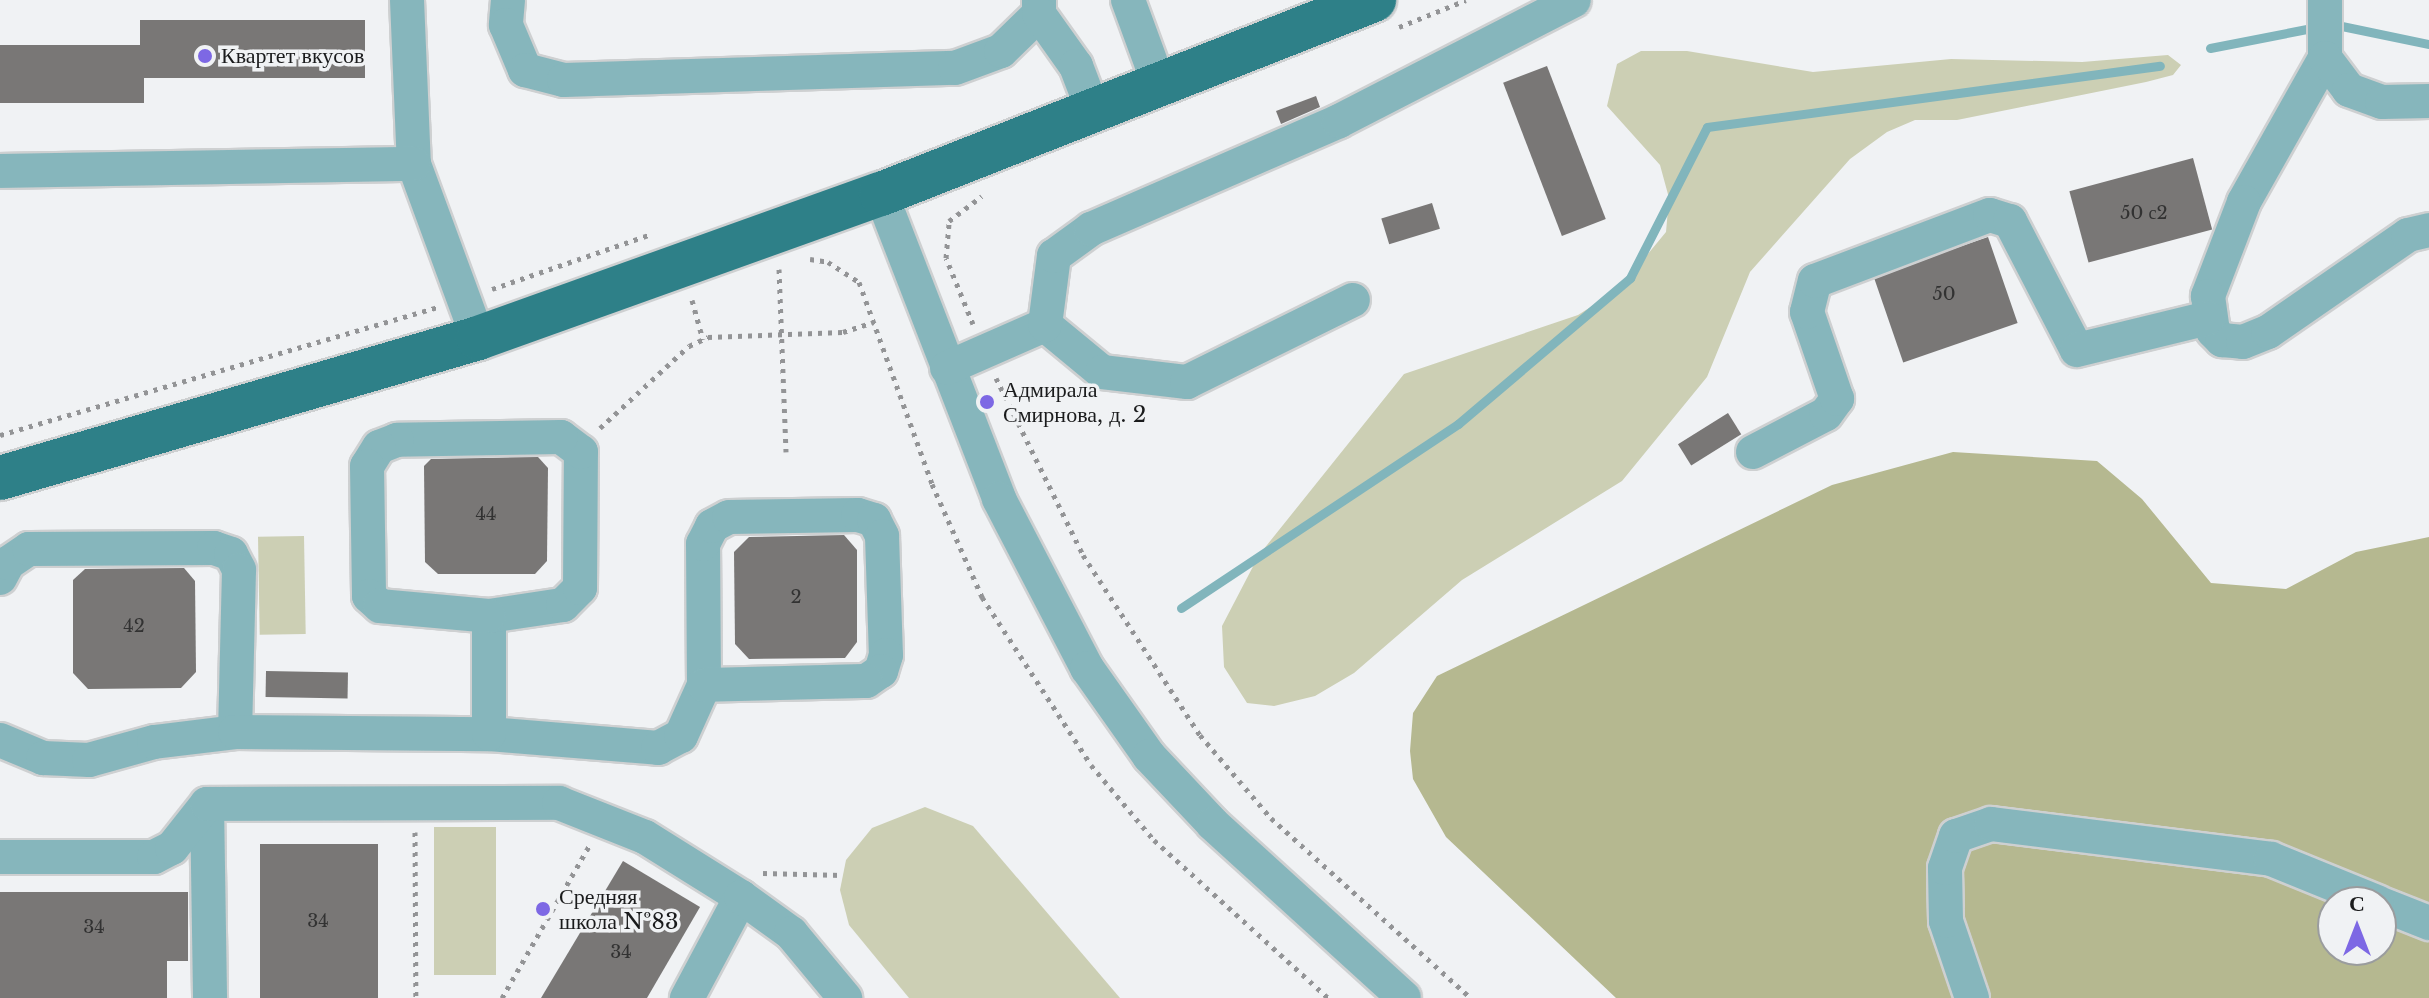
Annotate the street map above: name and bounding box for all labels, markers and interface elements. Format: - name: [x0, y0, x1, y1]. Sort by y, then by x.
- place label: Квартет вкусов: [221, 43, 364, 69]
- marker: Квартет вкусов: [196, 47, 214, 65]
- house number: 50 с2: [2120, 202, 2168, 224]
- house number: 50: [1932, 283, 1956, 305]
- place label: Адмирала Смирнова, д. 2: [1003, 376, 1146, 428]
- marker: Адмирала Смирнова, д. 2: [978, 393, 996, 411]
- house number: 44: [475, 503, 497, 525]
- house number: 2: [790, 586, 802, 608]
- house number: 42: [123, 615, 145, 637]
- place label: Средняя школа №83: [559, 883, 678, 934]
- north arrow: [2317, 886, 2397, 966]
- text: С: [2349, 890, 2365, 917]
- marker: Средняя школа №83: [534, 900, 552, 918]
- house number: 34: [307, 910, 329, 932]
- house number: 34: [83, 916, 105, 938]
- house number: 34: [610, 941, 632, 963]

